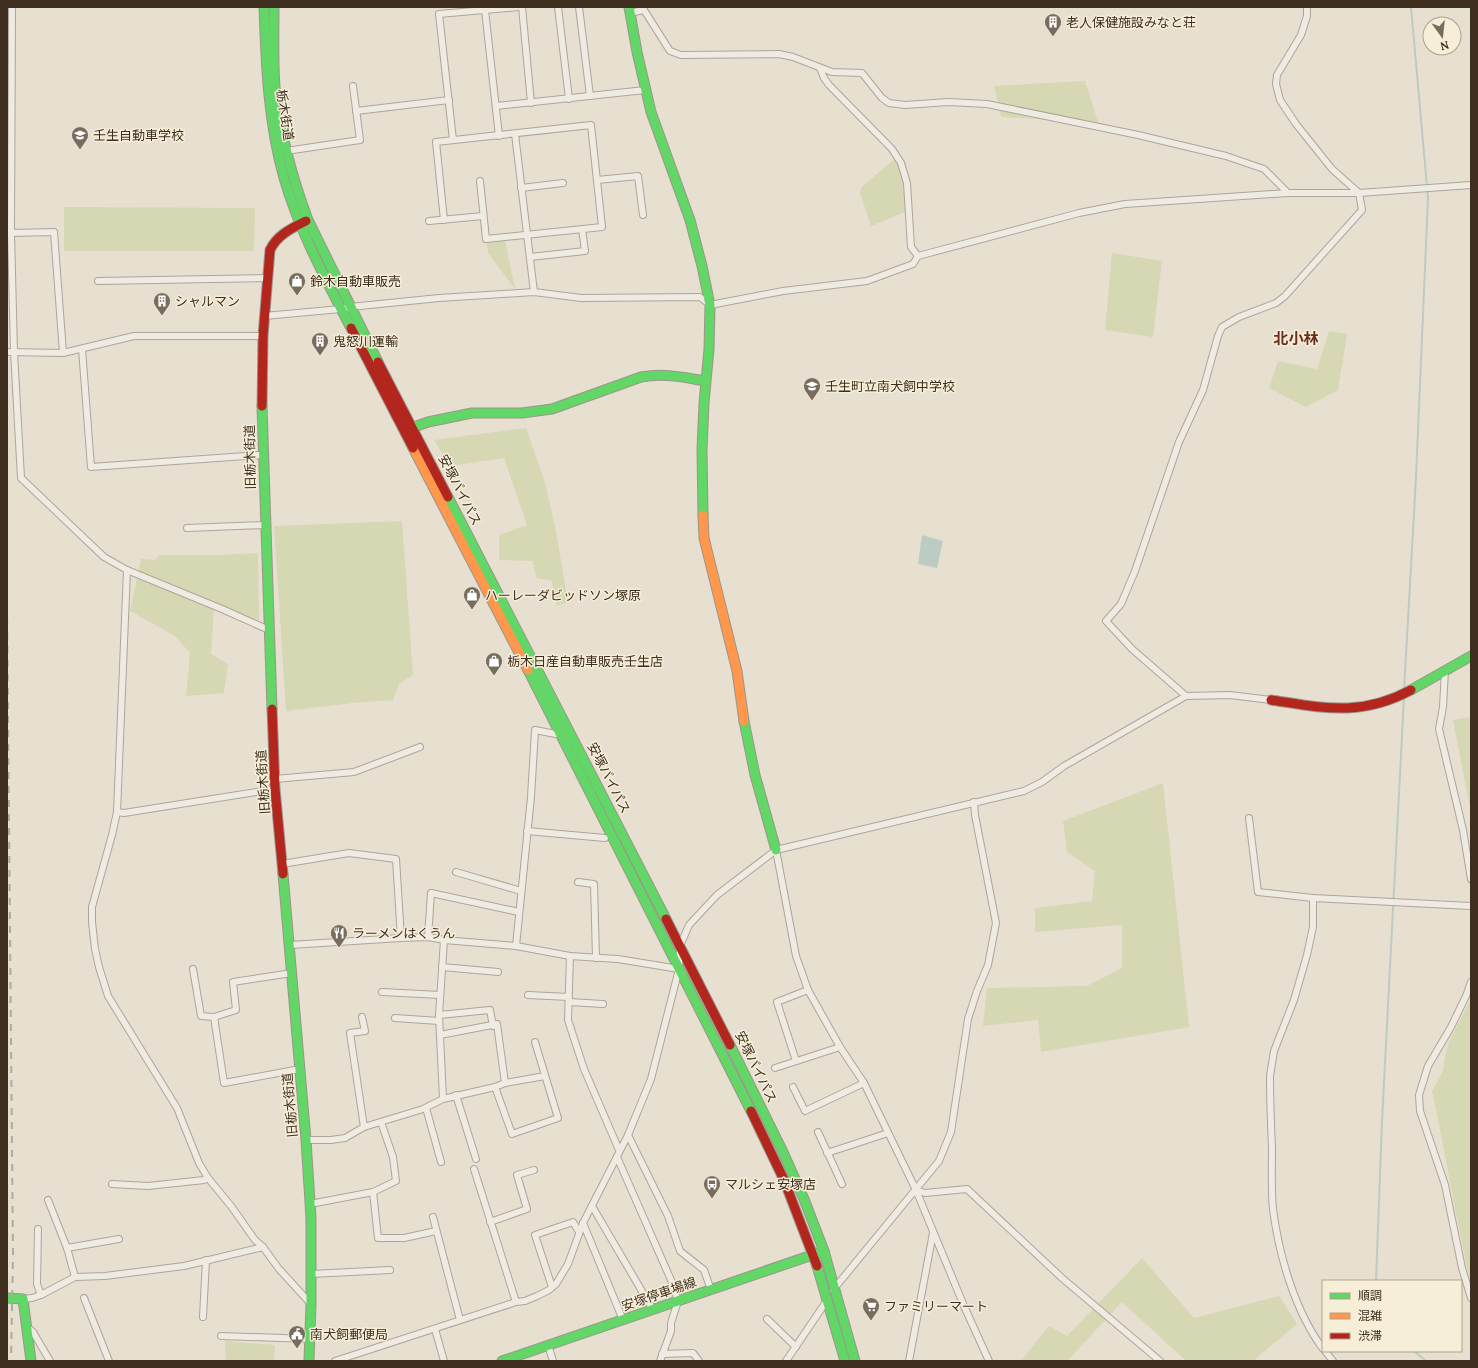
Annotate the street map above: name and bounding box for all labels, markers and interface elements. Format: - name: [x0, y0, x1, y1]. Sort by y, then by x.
- building icon: 老人保健施設みなと荘: [1043, 12, 1063, 37]
- place label: 老人保健施設みなと荘: [1066, 14, 1196, 31]
- north arrow: [1422, 16, 1462, 56]
- text: N: [1438, 38, 1451, 54]
- street label: 栃木街道: [273, 88, 297, 142]
- school or university icon: 壬生自動車学校: [70, 125, 90, 150]
- place label: 壬生自動車学校: [93, 127, 184, 144]
- shop icon: 鈴木自動車販売: [287, 271, 307, 296]
- place label: 鈴木自動車販売: [310, 273, 401, 290]
- building icon: シャルマン: [152, 291, 172, 316]
- place label: シャルマン: [175, 293, 240, 310]
- district label: 北小林: [1273, 329, 1319, 348]
- building icon: 鬼怒川運輸: [310, 331, 330, 356]
- place label: 鬼怒川運輸: [333, 333, 398, 350]
- school or university icon: 壬生町立南犬飼中学校: [802, 376, 822, 401]
- place label: 壬生町立南犬飼中学校: [825, 378, 955, 395]
- street label: 旧栃木街道: [241, 424, 259, 490]
- street label: 安塚バイパス: [435, 452, 485, 528]
- shop icon: ハーレーダビッドソン塚原: [462, 585, 482, 610]
- place label: ハーレーダビッドソン塚原: [485, 587, 641, 604]
- shop icon: 栃木日産自動車販売壬生店: [484, 651, 504, 676]
- place label: 栃木日産自動車販売壬生店: [507, 653, 663, 670]
- street label: 安塚バイパス: [584, 740, 634, 816]
- street label: 旧栃木街道: [252, 749, 274, 815]
- restaurant icon: ラーメンはくうん: [329, 923, 349, 948]
- place label: ラーメンはくうん: [352, 925, 455, 942]
- street label: 安塚バイパス: [731, 1028, 781, 1106]
- street label: 旧栃木街道: [279, 1072, 301, 1138]
- bus stop icon: マルシェ安塚店: [702, 1174, 722, 1199]
- place label: マルシェ安塚店: [725, 1176, 816, 1193]
- street label: 安塚停車場線: [619, 1273, 699, 1315]
- legend: [1322, 1280, 1462, 1352]
- text: 順調: [1358, 1288, 1382, 1303]
- supermarket icon: ファミリーマート: [861, 1296, 881, 1321]
- place label: ファミリーマート: [884, 1298, 988, 1315]
- text: 混雑: [1358, 1308, 1382, 1323]
- public building icon: 南犬飼郵便局: [287, 1324, 307, 1349]
- place label: 南犬飼郵便局: [310, 1326, 388, 1343]
- text: 渋滞: [1358, 1328, 1382, 1343]

